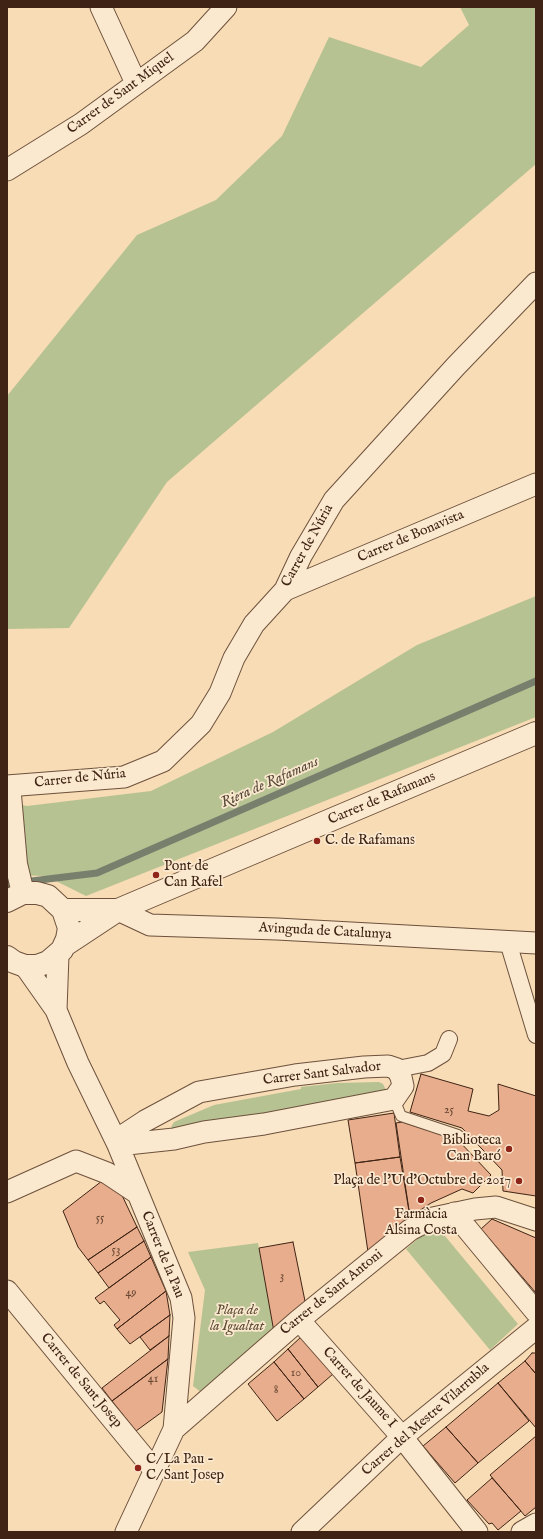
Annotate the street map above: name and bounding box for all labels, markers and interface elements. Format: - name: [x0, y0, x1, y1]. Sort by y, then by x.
- street label: Carrer de Sant Miquel: [64, 50, 178, 138]
- street label: Carrer de Núria: [278, 502, 338, 590]
- street label: Carrer de Bonavista: [355, 507, 467, 567]
- water label: Riera de Rafamans: [218, 753, 322, 813]
- street label: Carrer de Núria: [33, 766, 127, 792]
- street label: Carrer de Rafamans: [326, 769, 438, 829]
- place label: C. de Rafamans: [325, 833, 415, 849]
- marker: C. de Rafamans: [312, 836, 322, 846]
- place label: Pont de Can Rafel: [164, 859, 222, 892]
- marker: Pont de Can Rafel: [151, 870, 161, 880]
- street label: Avinguda de Catalunya: [258, 920, 392, 944]
- street label: Carrer Sant Salvador: [262, 1058, 382, 1090]
- house number: 25: [444, 1104, 454, 1118]
- place label: Biblioteca Can Baró: [442, 1133, 501, 1166]
- marker: Biblioteca Can Baró: [504, 1144, 514, 1154]
- place label: Plaça de l'U d'Octubre de 2017: [333, 1173, 511, 1189]
- marker: Plaça de l'U d'Octubre de 2017: [514, 1176, 524, 1186]
- marker: Farmàcia Alsina Costa: [416, 1195, 426, 1205]
- place label: Farmàcia Alsina Costa: [385, 1207, 457, 1240]
- street label: Carrer de la Pau: [137, 1209, 187, 1301]
- house number: 55: [96, 1212, 104, 1226]
- house number: 53: [112, 1244, 120, 1258]
- street label: Carrer de Sant Antoni: [277, 1247, 387, 1339]
- house number: 3: [280, 1270, 284, 1284]
- house number: 49: [125, 1287, 137, 1301]
- park label: Plaça de la Igualtat: [210, 1303, 264, 1336]
- street label: Carrer de Sant Josep: [37, 1330, 125, 1432]
- street label: Carrer de Jaume I: [318, 1344, 400, 1432]
- street label: Carrer del Mestre Vilarrubla: [359, 1360, 493, 1480]
- house number: 10: [291, 1367, 301, 1381]
- house number: 41: [148, 1373, 158, 1387]
- house number: 8: [274, 1384, 278, 1398]
- place label: C/ La Pau - C/ Sant Josep: [146, 1452, 224, 1484]
- marker: C/ La Pau - C/ Sant Josep: [133, 1463, 143, 1473]

